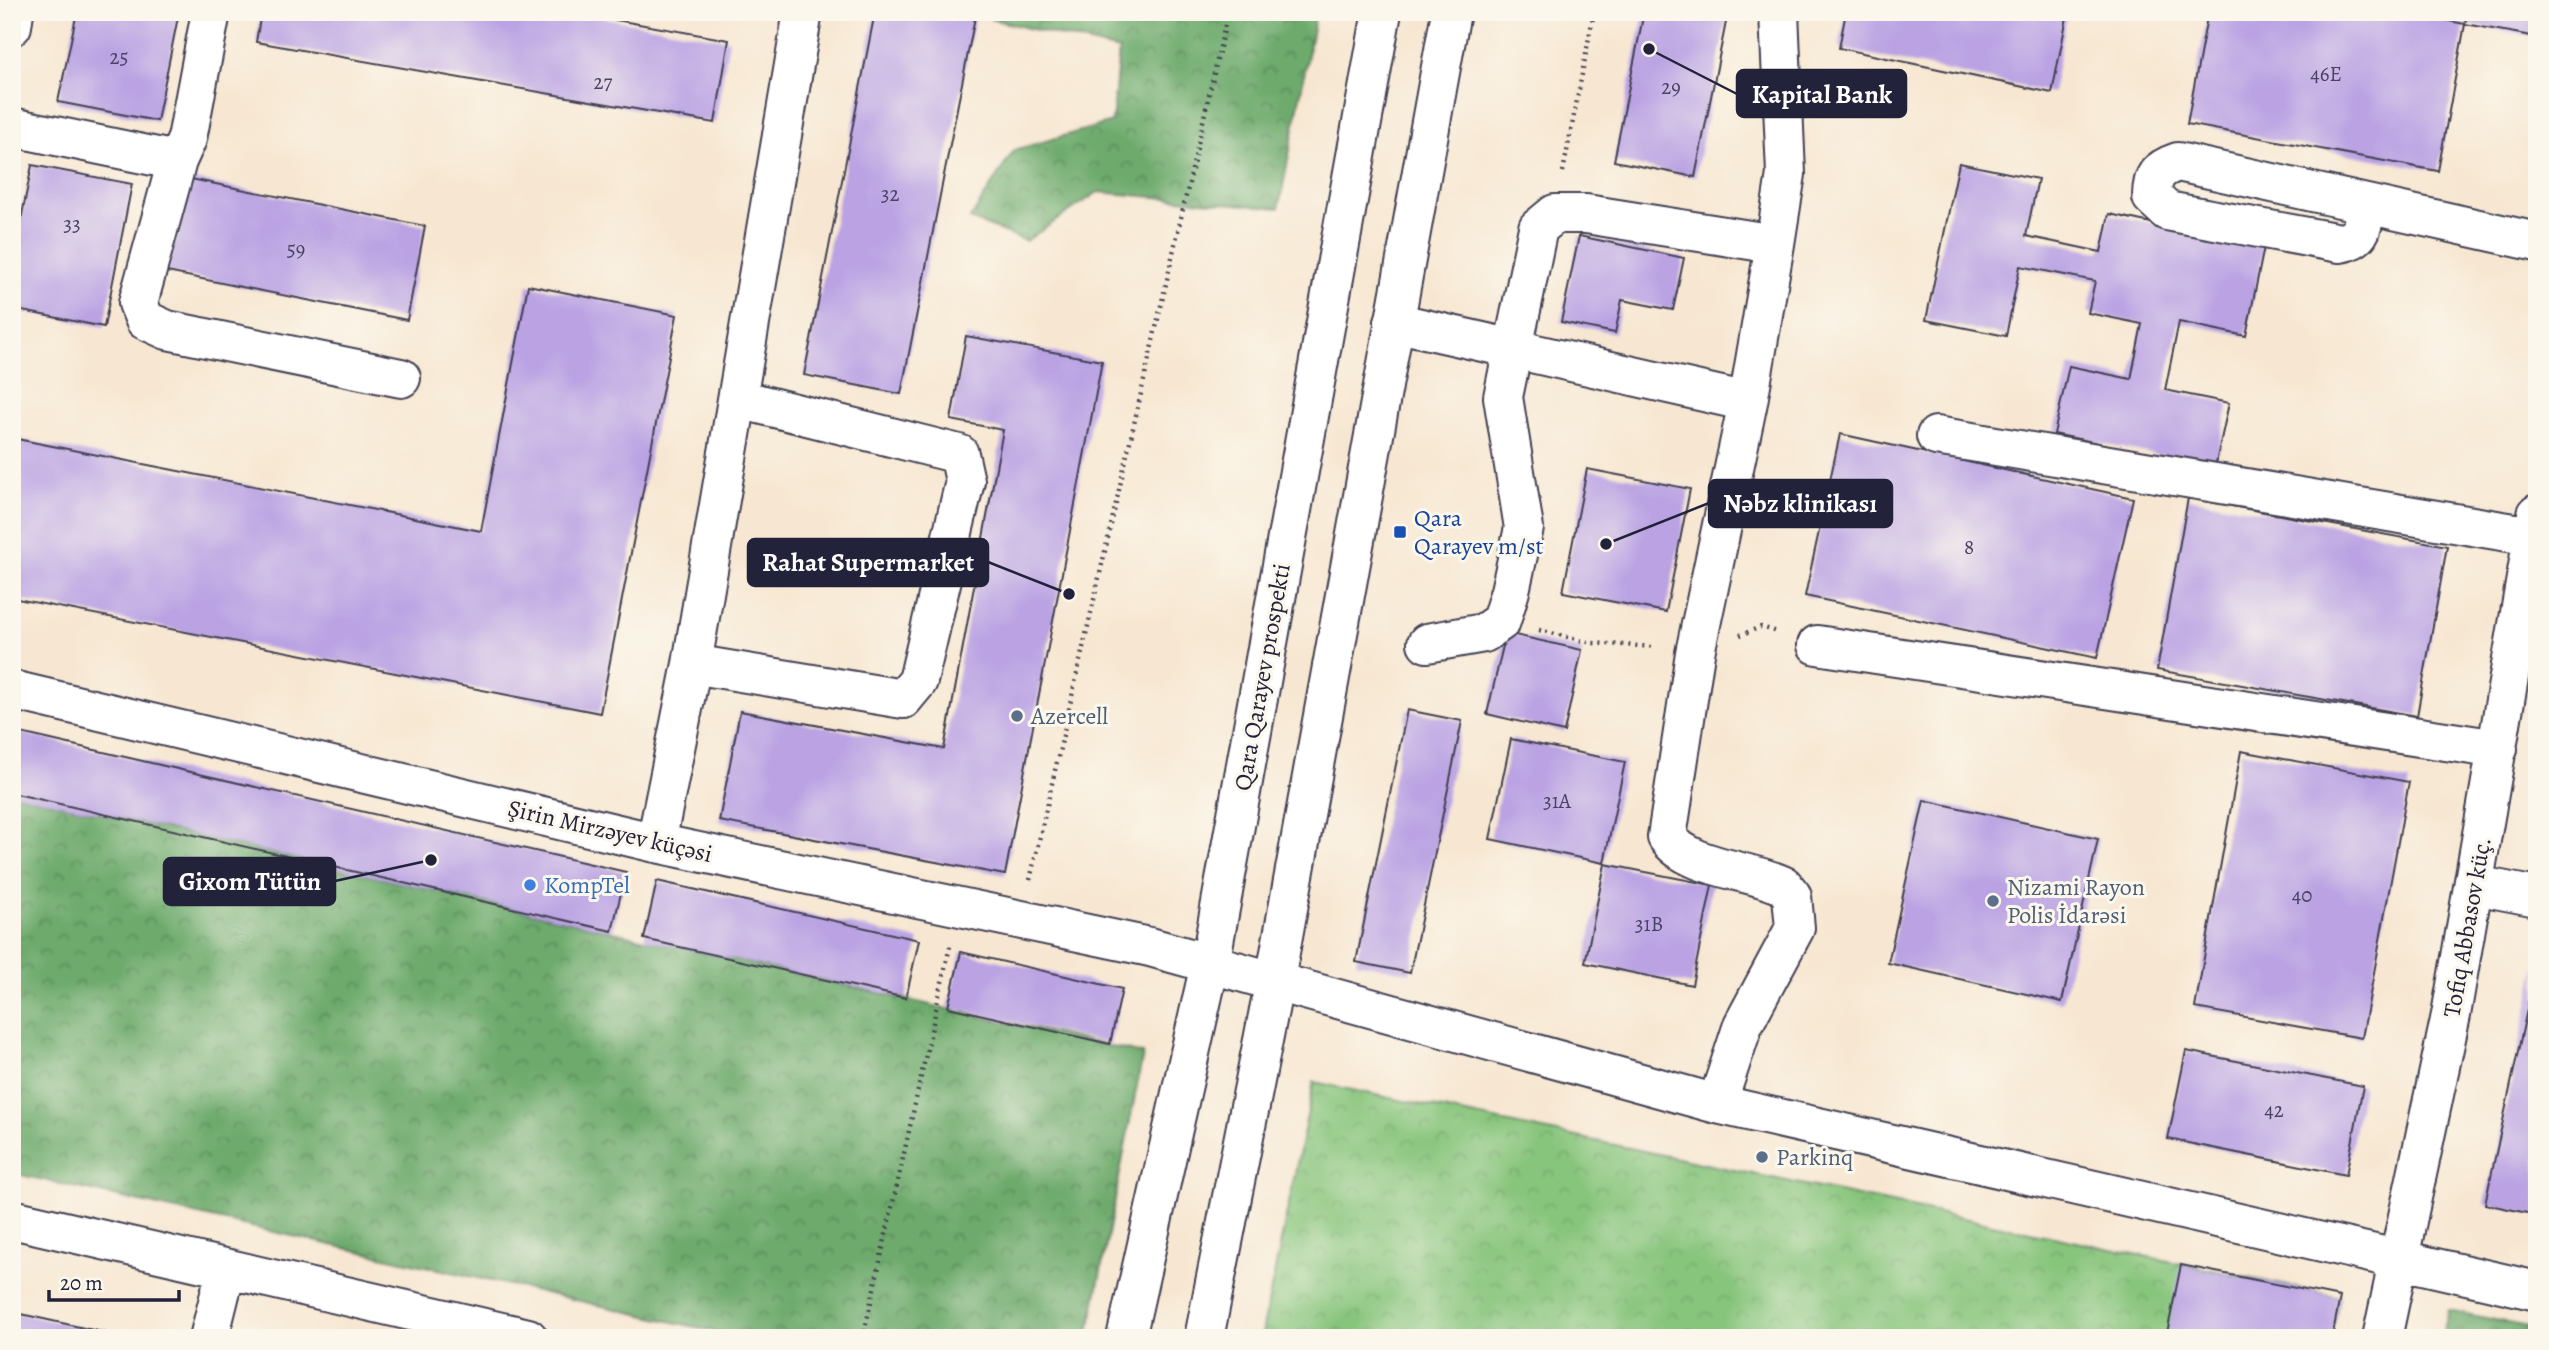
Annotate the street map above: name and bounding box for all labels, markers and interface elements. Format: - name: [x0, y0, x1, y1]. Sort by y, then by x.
- house number: 25: [109, 43, 129, 71]
- house number: 46E: [2310, 60, 2342, 88]
- house number: 27: [594, 68, 613, 96]
- callout: Kapital Bank: [1737, 70, 1906, 117]
- house number: 29: [1661, 73, 1681, 101]
- text: Kapital Bank: [1752, 77, 1893, 112]
- house number: 32: [881, 180, 899, 208]
- house number: 33: [63, 210, 81, 238]
- house number: 59: [287, 235, 305, 263]
- callout: Nəbz klinikası: [1709, 480, 1892, 527]
- text: Nəbz klinikası: [1723, 486, 1877, 521]
- place label: Qara Qarayev m/st: [1414, 502, 1544, 562]
- marker: Qara Qarayev m/st: [1392, 524, 1408, 540]
- house number: 8: [1964, 533, 1974, 561]
- callout: Rahat Supermarket: [748, 539, 988, 586]
- text: Rahat Supermarket: [762, 545, 974, 580]
- street label: Qara Qarayev prospekti: [1226, 561, 1298, 793]
- place label: Azercell: [1030, 700, 1108, 732]
- marker: Azercell: [1009, 708, 1025, 724]
- house number: 31A: [1543, 787, 1572, 815]
- street label: Şirin Mirzəyev küçəsi: [505, 792, 715, 870]
- street label: Tofiq Abbasov küç.: [2435, 834, 2499, 1020]
- callout: Gixom Tütün: [164, 858, 335, 905]
- text: Gixom Tütün: [179, 864, 322, 899]
- place label: KompTel: [544, 869, 630, 901]
- place label: Nizami Rayon Polis İdarəsi: [2007, 871, 2145, 931]
- marker: KompTel: [522, 877, 538, 893]
- house number: 40: [2292, 881, 2312, 909]
- marker: Nizami Rayon Polis İdarəsi: [1985, 893, 2001, 909]
- house number: 31B: [1635, 910, 1663, 938]
- house number: 42: [2264, 1096, 2284, 1124]
- place label: Parkinq: [1776, 1141, 1853, 1173]
- marker: Parkinq: [1754, 1149, 1770, 1165]
- scale bar: [49, 1259, 178, 1303]
- text: 20 m: [60, 1269, 103, 1297]

